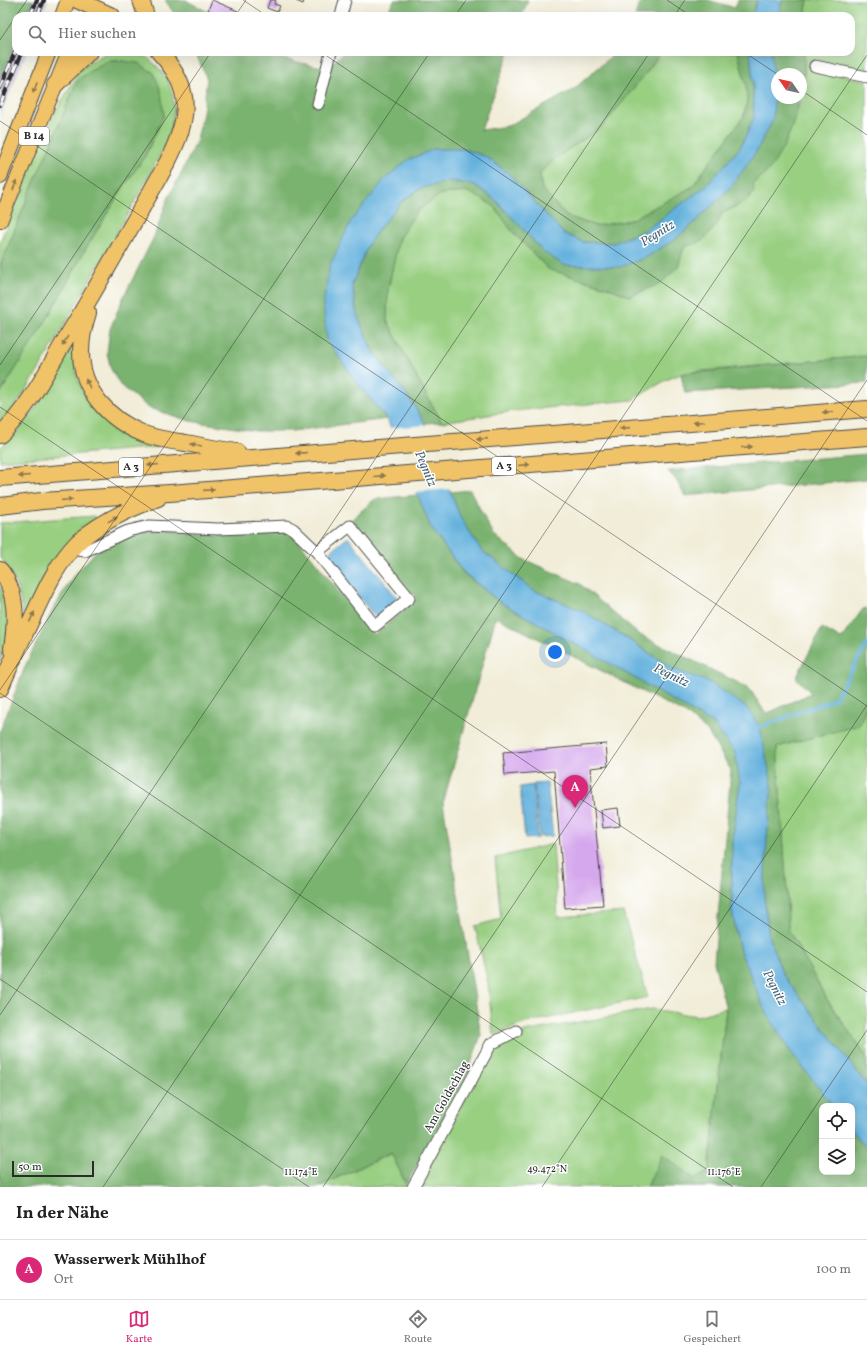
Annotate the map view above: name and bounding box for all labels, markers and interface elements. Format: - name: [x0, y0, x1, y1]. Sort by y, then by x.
- search box: [12, 12, 855, 56]
- icon: search: [26, 23, 48, 45]
- text: Hier suchen: [58, 24, 136, 45]
- north arrow: [771, 68, 807, 104]
- one-way arrow: [31, 83, 37, 95]
- road number: B 14: [19, 127, 49, 145]
- one-way arrow: [12, 178, 18, 190]
- water label: Pegnitz: [637, 217, 679, 251]
- one-way arrow: [61, 336, 69, 346]
- one-way arrow: [85, 378, 92, 390]
- one-way arrow: [822, 409, 834, 416]
- one-way arrow: [693, 419, 705, 426]
- one-way arrow: [619, 425, 631, 431]
- one-way arrow: [476, 436, 488, 442]
- one-way arrow: [190, 442, 202, 448]
- one-way arrow: [741, 443, 753, 450]
- water label: Pegnitz: [409, 448, 441, 490]
- one-way arrow: [295, 450, 307, 457]
- road number: A 3: [492, 457, 516, 475]
- road number: A 3: [119, 458, 143, 476]
- one-way arrow: [518, 461, 530, 468]
- one-way arrow: [147, 462, 159, 469]
- one-way arrow: [18, 472, 30, 479]
- one-way arrow: [374, 473, 386, 480]
- one-way arrow: [203, 486, 215, 493]
- one-way arrow: [61, 496, 73, 503]
- one-way arrow: [107, 515, 119, 522]
- one-way arrow: [29, 611, 35, 622]
- your location: [545, 642, 565, 662]
- water label: Pegnitz: [650, 660, 692, 692]
- pin: A: [562, 775, 588, 808]
- water label: Pegnitz: [758, 967, 790, 1009]
- street label: Am Goldschlag: [421, 1058, 473, 1136]
- map controls: [819, 1103, 855, 1175]
- button: locate: [819, 1103, 855, 1139]
- button: layers: [819, 1139, 855, 1175]
- scale bar: [12, 1159, 94, 1178]
- text: 50 m: [18, 1160, 42, 1175]
- text: 49.472°N: [527, 1162, 568, 1176]
- text: 11.174°E: [284, 1165, 318, 1179]
- text: 11.176°E: [707, 1165, 741, 1179]
- text: In der Nähe: [16, 1202, 109, 1225]
- text: Wasserwerk Mühlhof: [54, 1250, 205, 1271]
- text: A: [24, 1261, 34, 1279]
- text: 100 m: [816, 1261, 851, 1279]
- text: Ort: [54, 1271, 74, 1289]
- tab: Karte: [126, 1308, 152, 1347]
- tab: Route: [404, 1308, 432, 1347]
- tab: Gespeichert: [684, 1308, 741, 1347]

